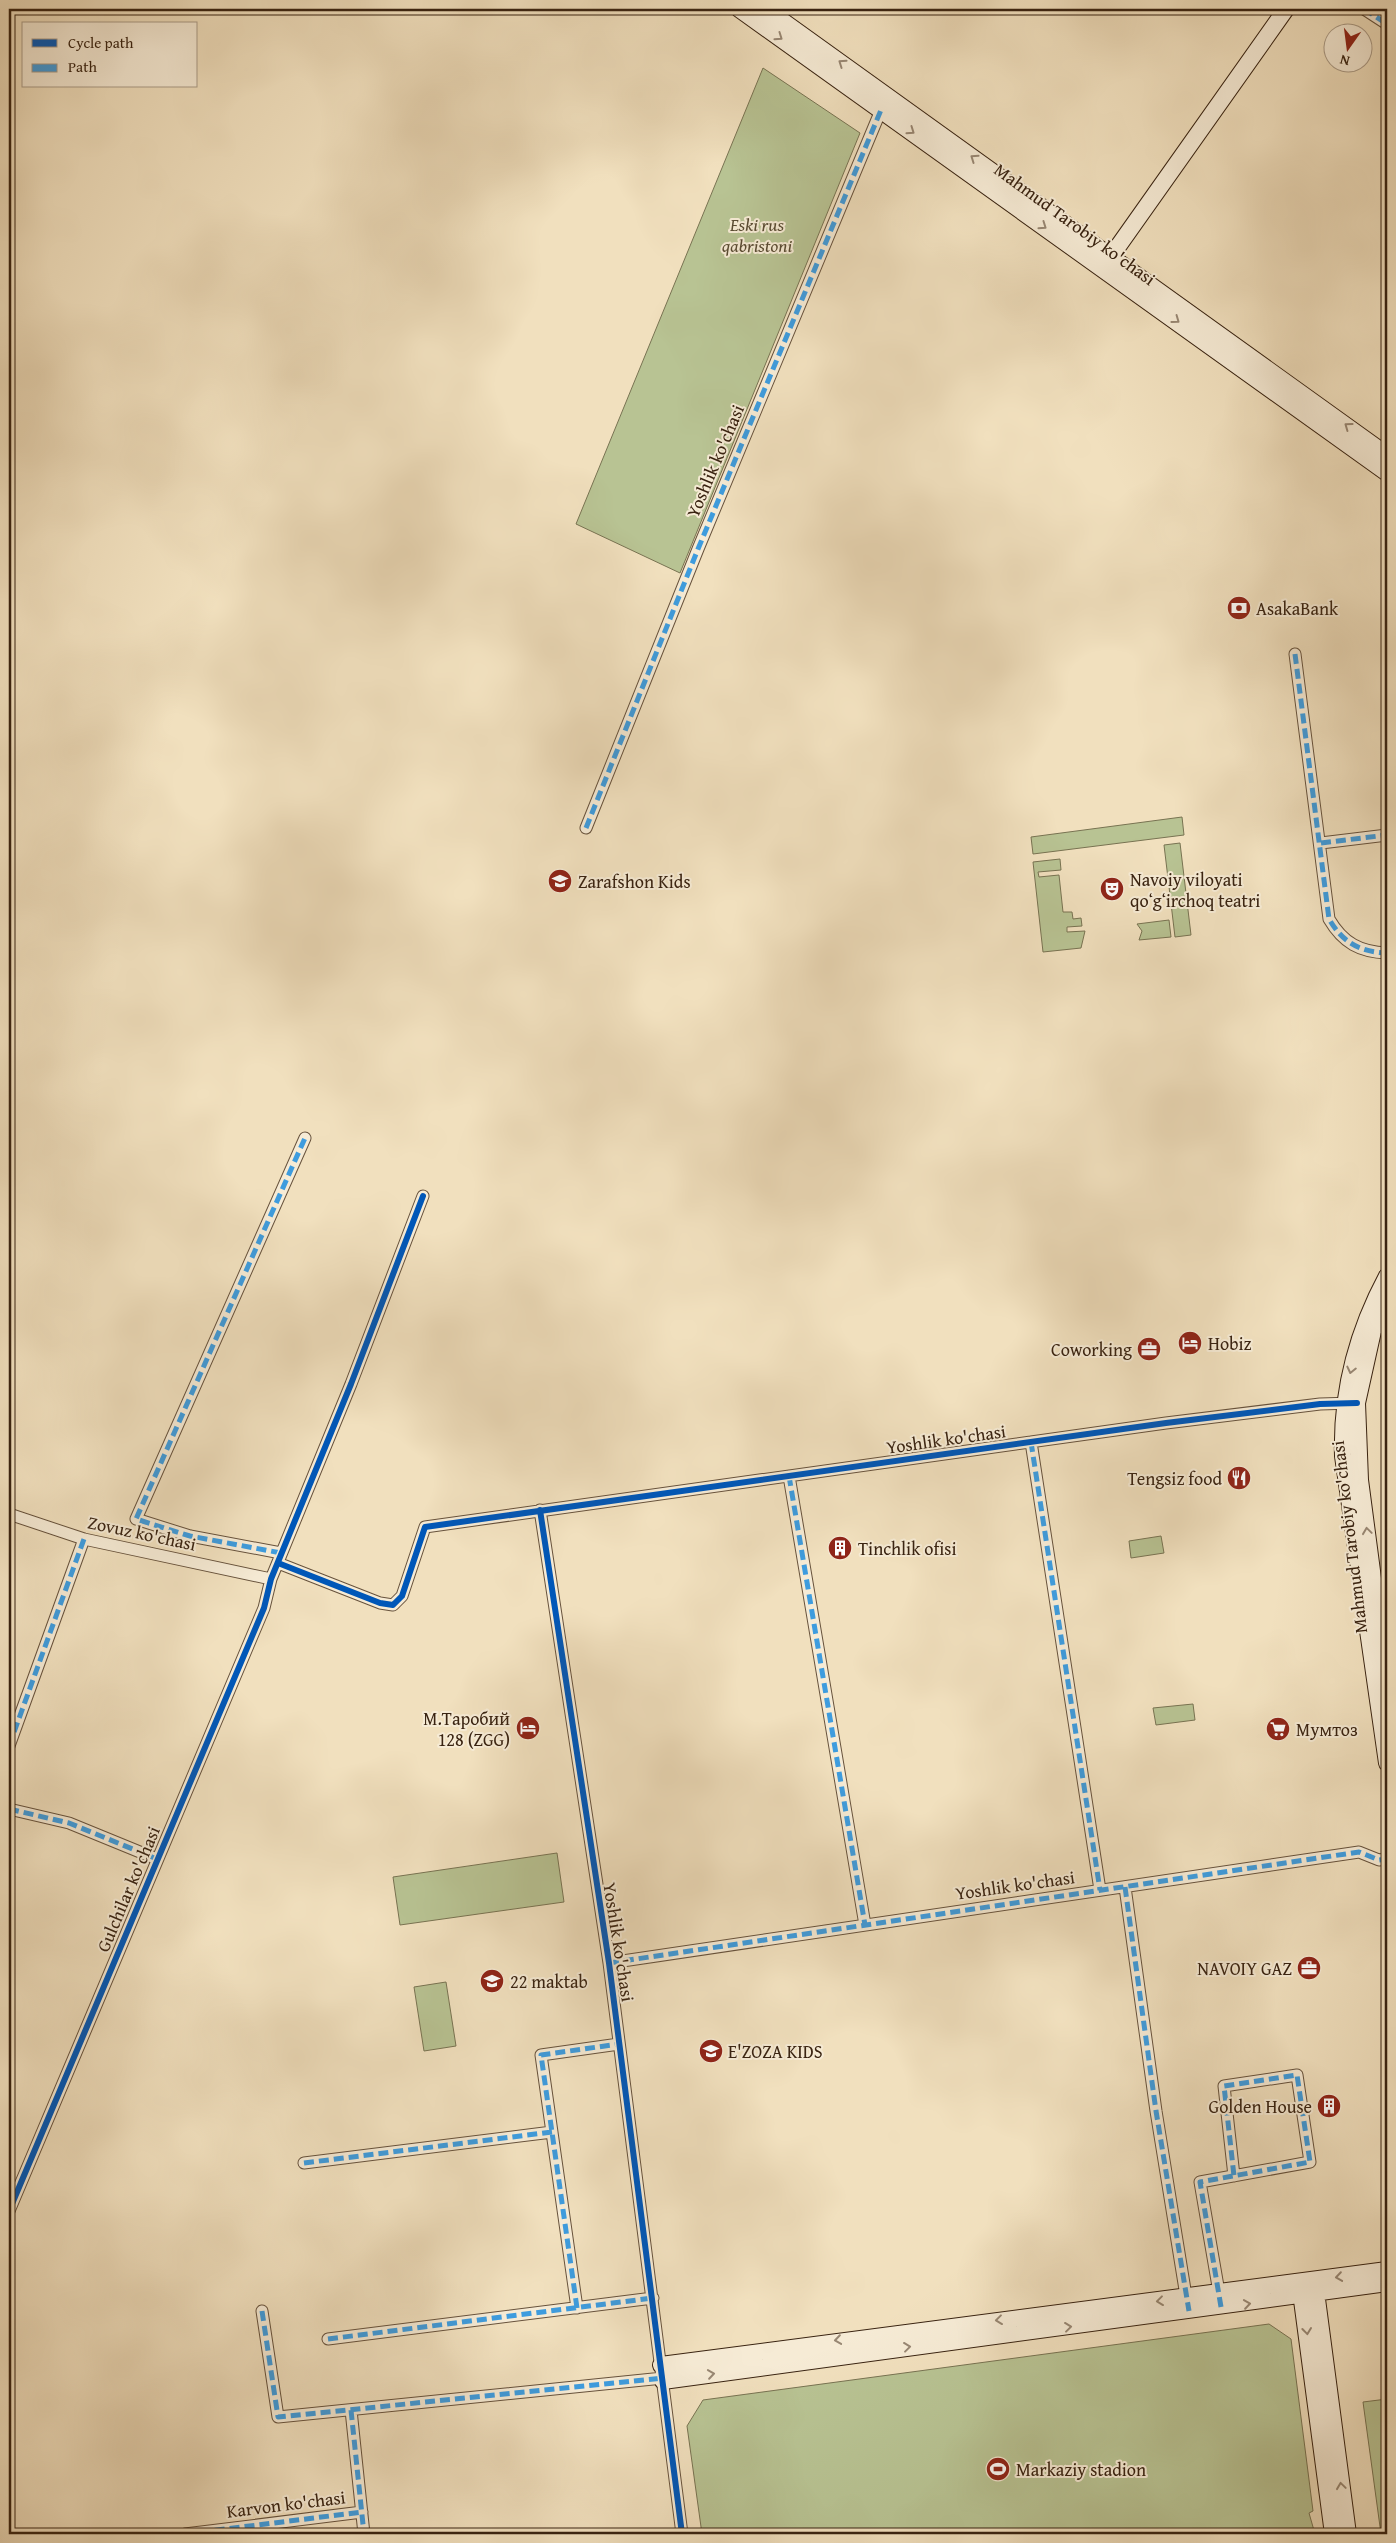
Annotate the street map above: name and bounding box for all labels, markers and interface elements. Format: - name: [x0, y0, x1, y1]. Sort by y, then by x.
- legend: [22, 22, 198, 88]
- north arrow: [1324, 22, 1374, 72]
- one-way arrow: [773, 31, 783, 40]
- text: Cycle path: [68, 32, 134, 53]
- text: N: [1337, 50, 1352, 71]
- text: Path: [68, 56, 97, 77]
- one-way arrow: [838, 60, 848, 69]
- one-way arrow: [905, 126, 914, 134]
- one-way arrow: [970, 155, 980, 164]
- street label: Mahmud Tarobiy ko'chasi: [989, 156, 1161, 292]
- park label: Eski rus qabristoni: [722, 211, 792, 259]
- one-way arrow: [1038, 220, 1047, 229]
- one-way arrow: [1170, 314, 1179, 324]
- street label: Yoshlik ko'chasi: [679, 400, 751, 522]
- one-way arrow: [1344, 423, 1354, 432]
- bank icon: AsakaBank: [1226, 595, 1252, 621]
- place label: AsakaBank: [1256, 595, 1339, 622]
- place label: Navoiy viloyati qoʻgʻirchoq teatri: [1130, 866, 1260, 914]
- school or university icon: Zarafshon Kids: [547, 868, 573, 894]
- place label: Zarafshon Kids: [578, 868, 691, 895]
- theatre icon: Navoiy viloyati qoʻgʻirchoq teatri: [1099, 876, 1125, 902]
- hotel icon: Hobiz: [1177, 1330, 1203, 1356]
- place label: Hobiz: [1208, 1330, 1251, 1357]
- place label: Coworking: [1051, 1336, 1132, 1363]
- office icon: Coworking: [1136, 1336, 1162, 1362]
- one-way arrow: [1346, 1366, 1357, 1375]
- street label: Yoshlik ko'chasi: [884, 1417, 1008, 1461]
- street label: Mahmud Tarobiy ko'chasi: [1324, 1439, 1374, 1635]
- place label: Tengsiz food: [1127, 1465, 1222, 1492]
- restaurant icon: Tengsiz food: [1226, 1465, 1252, 1491]
- street label: Zovuz ko'chasi: [85, 1508, 199, 1558]
- one-way arrow: [1362, 1527, 1372, 1536]
- building icon: Tinchlik ofisi: [827, 1535, 853, 1561]
- place label: Tinchlik ofisi: [858, 1535, 957, 1562]
- place label: М.Таробий 128 (ZGG): [423, 1705, 510, 1753]
- hotel icon: М.Таробий 128 (ZGG): [515, 1715, 541, 1741]
- supermarket icon: Мумтоз: [1265, 1716, 1291, 1742]
- place label: Мумтоз: [1296, 1716, 1358, 1743]
- street label: Gulchilar ko'chasi: [89, 1822, 167, 1956]
- street label: Yoshlik ko'chasi: [953, 1863, 1077, 1907]
- street label: Yoshlik ko'chasi: [596, 1880, 642, 2004]
- place label: NAVOIY GAZ: [1197, 1955, 1292, 1982]
- office icon: NAVOIY GAZ: [1296, 1955, 1322, 1981]
- school or university icon: 22 maktab: [479, 1968, 505, 1994]
- place label: 22 maktab: [510, 1968, 588, 1995]
- school or university icon: E'ZOZA KIDS: [698, 2038, 724, 2064]
- place label: E'ZOZA KIDS: [728, 2038, 823, 2065]
- place label: Golden House: [1209, 2093, 1312, 2120]
- building icon: Golden House: [1316, 2093, 1342, 2119]
- one-way arrow: [1335, 2271, 1343, 2282]
- one-way arrow: [1156, 2295, 1165, 2305]
- one-way arrow: [1242, 2299, 1251, 2309]
- one-way arrow: [995, 2314, 1003, 2325]
- one-way arrow: [1065, 2322, 1073, 2333]
- one-way arrow: [1301, 2327, 1312, 2335]
- one-way arrow: [834, 2335, 842, 2345]
- one-way arrow: [903, 2342, 911, 2353]
- one-way arrow: [708, 2369, 716, 2380]
- sports icon: Markaziy stadion: [985, 2456, 1011, 2482]
- place label: Markaziy stadion: [1016, 2456, 1146, 2483]
- one-way arrow: [1336, 2482, 1347, 2490]
- street label: Karvon ko'chasi: [225, 2483, 347, 2525]

